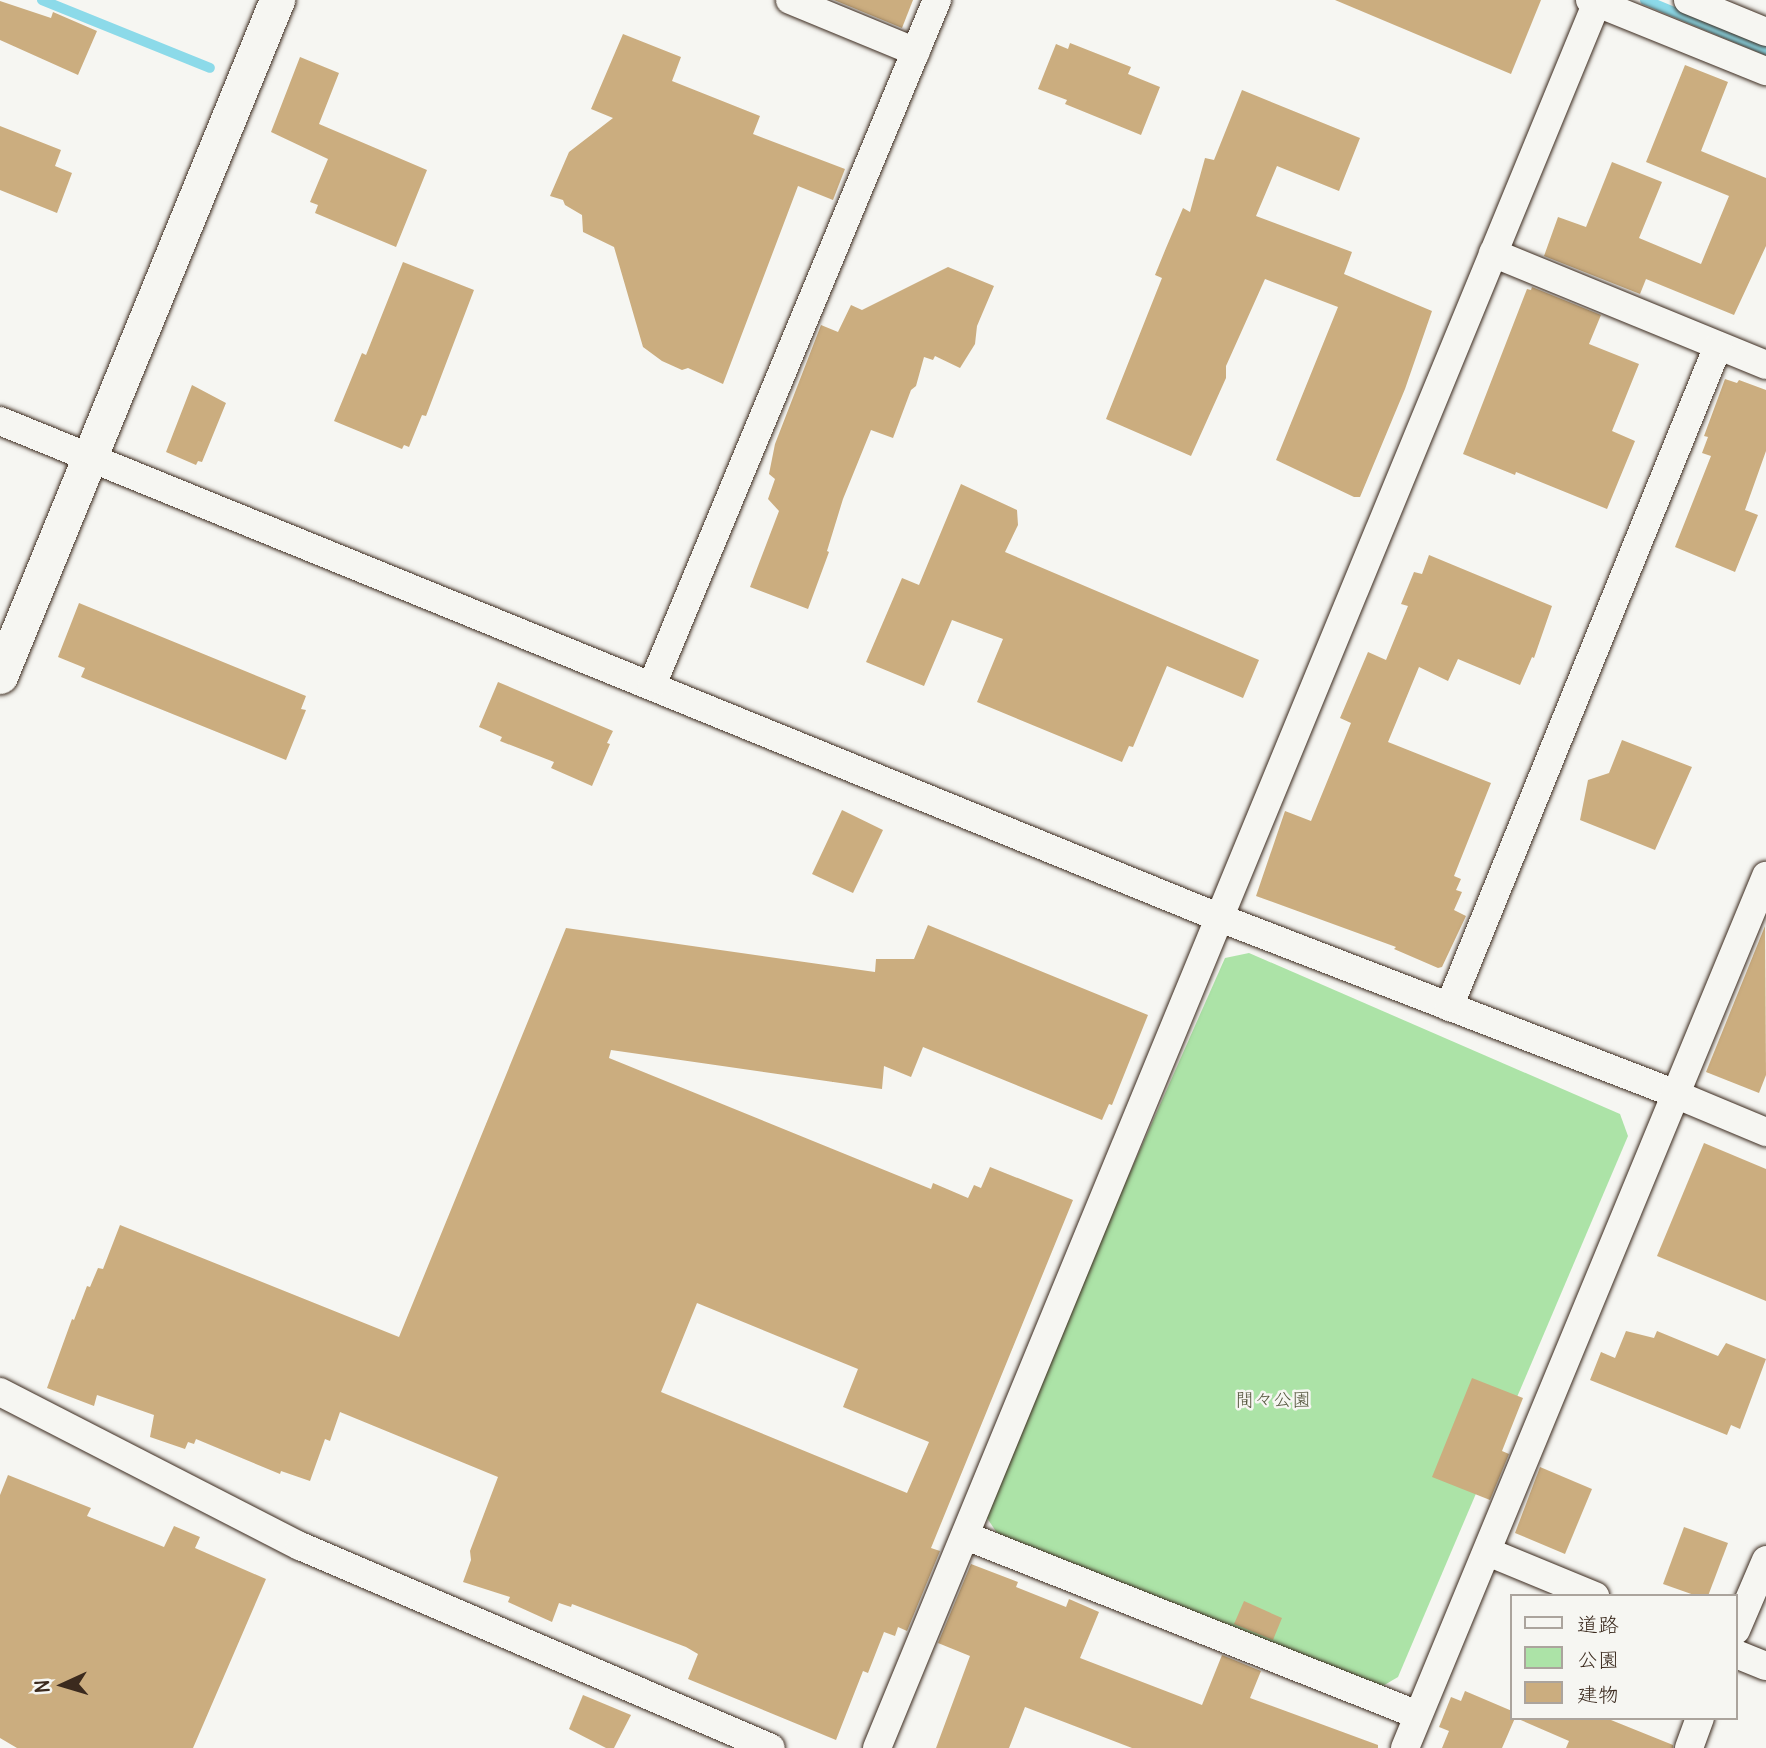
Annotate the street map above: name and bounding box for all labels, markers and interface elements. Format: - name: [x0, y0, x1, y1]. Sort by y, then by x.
- park label: 間々公園: [1235, 1389, 1311, 1411]
- legend: [1510, 1594, 1738, 1720]
- text: 道路: [1577, 1611, 1619, 1638]
- text: 公園: [1577, 1646, 1619, 1673]
- north arrow: [28, 1650, 98, 1720]
- text: N: [30, 1679, 54, 1694]
- text: 建物: [1577, 1681, 1619, 1708]

